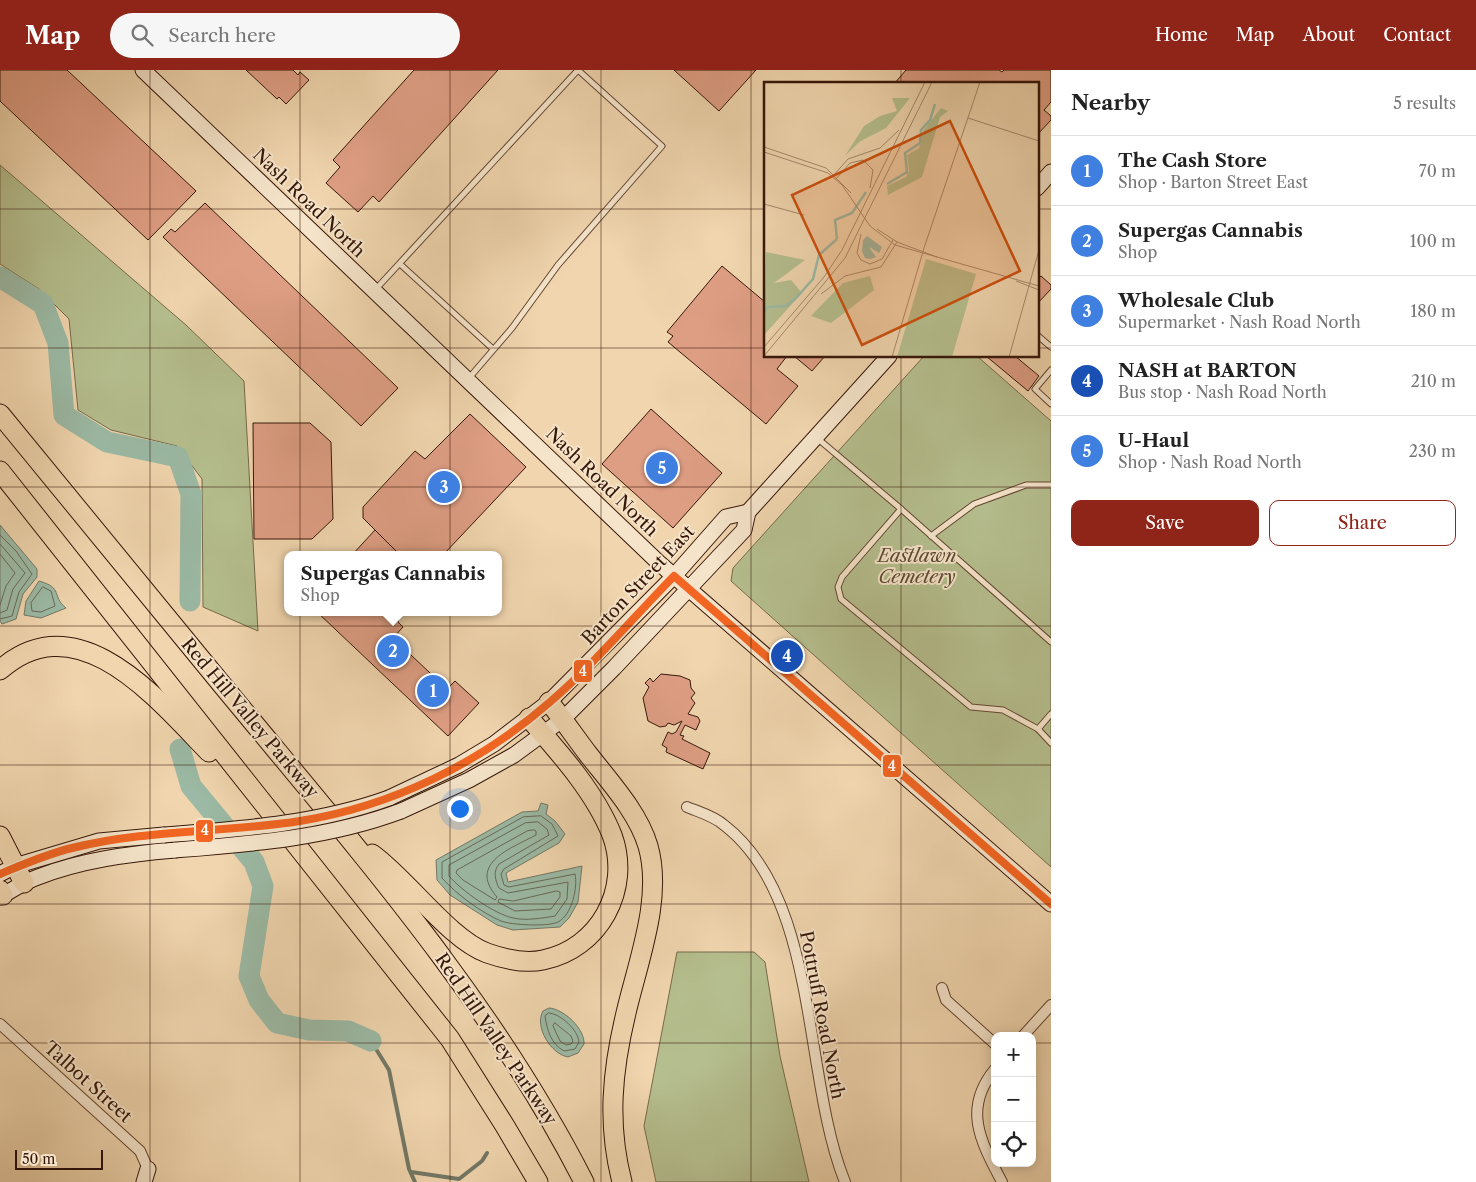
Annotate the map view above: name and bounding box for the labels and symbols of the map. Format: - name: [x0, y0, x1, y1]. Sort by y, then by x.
- inset map: [764, 82, 1038, 358]
- street label: Nash Road North: [248, 144, 370, 262]
- street label: Nash Road North: [541, 423, 663, 541]
- pin: 5: [646, 449, 678, 487]
- pin: 3: [428, 468, 460, 506]
- street label: Barton Street East: [577, 520, 699, 649]
- park label: Eastlawn Cemetery: [876, 545, 956, 588]
- pin: 2: [377, 632, 409, 670]
- street label: Red Hill Valley Parkway: [177, 633, 324, 803]
- pin: 4: [771, 637, 803, 675]
- line badge: 4: [573, 659, 593, 683]
- text: 4: [579, 662, 587, 680]
- pin: 1: [417, 672, 449, 710]
- line badge: 4: [882, 754, 902, 778]
- text: 4: [888, 757, 896, 775]
- your location: [447, 796, 473, 822]
- line badge: 4: [195, 819, 214, 843]
- text: 4: [201, 821, 209, 839]
- street label: Pottruff Road North: [795, 929, 849, 1101]
- street label: Red Hill Valley Parkway: [430, 949, 562, 1130]
- street label: Talbot Street: [40, 1037, 137, 1128]
- scale bar: [15, 1147, 102, 1170]

